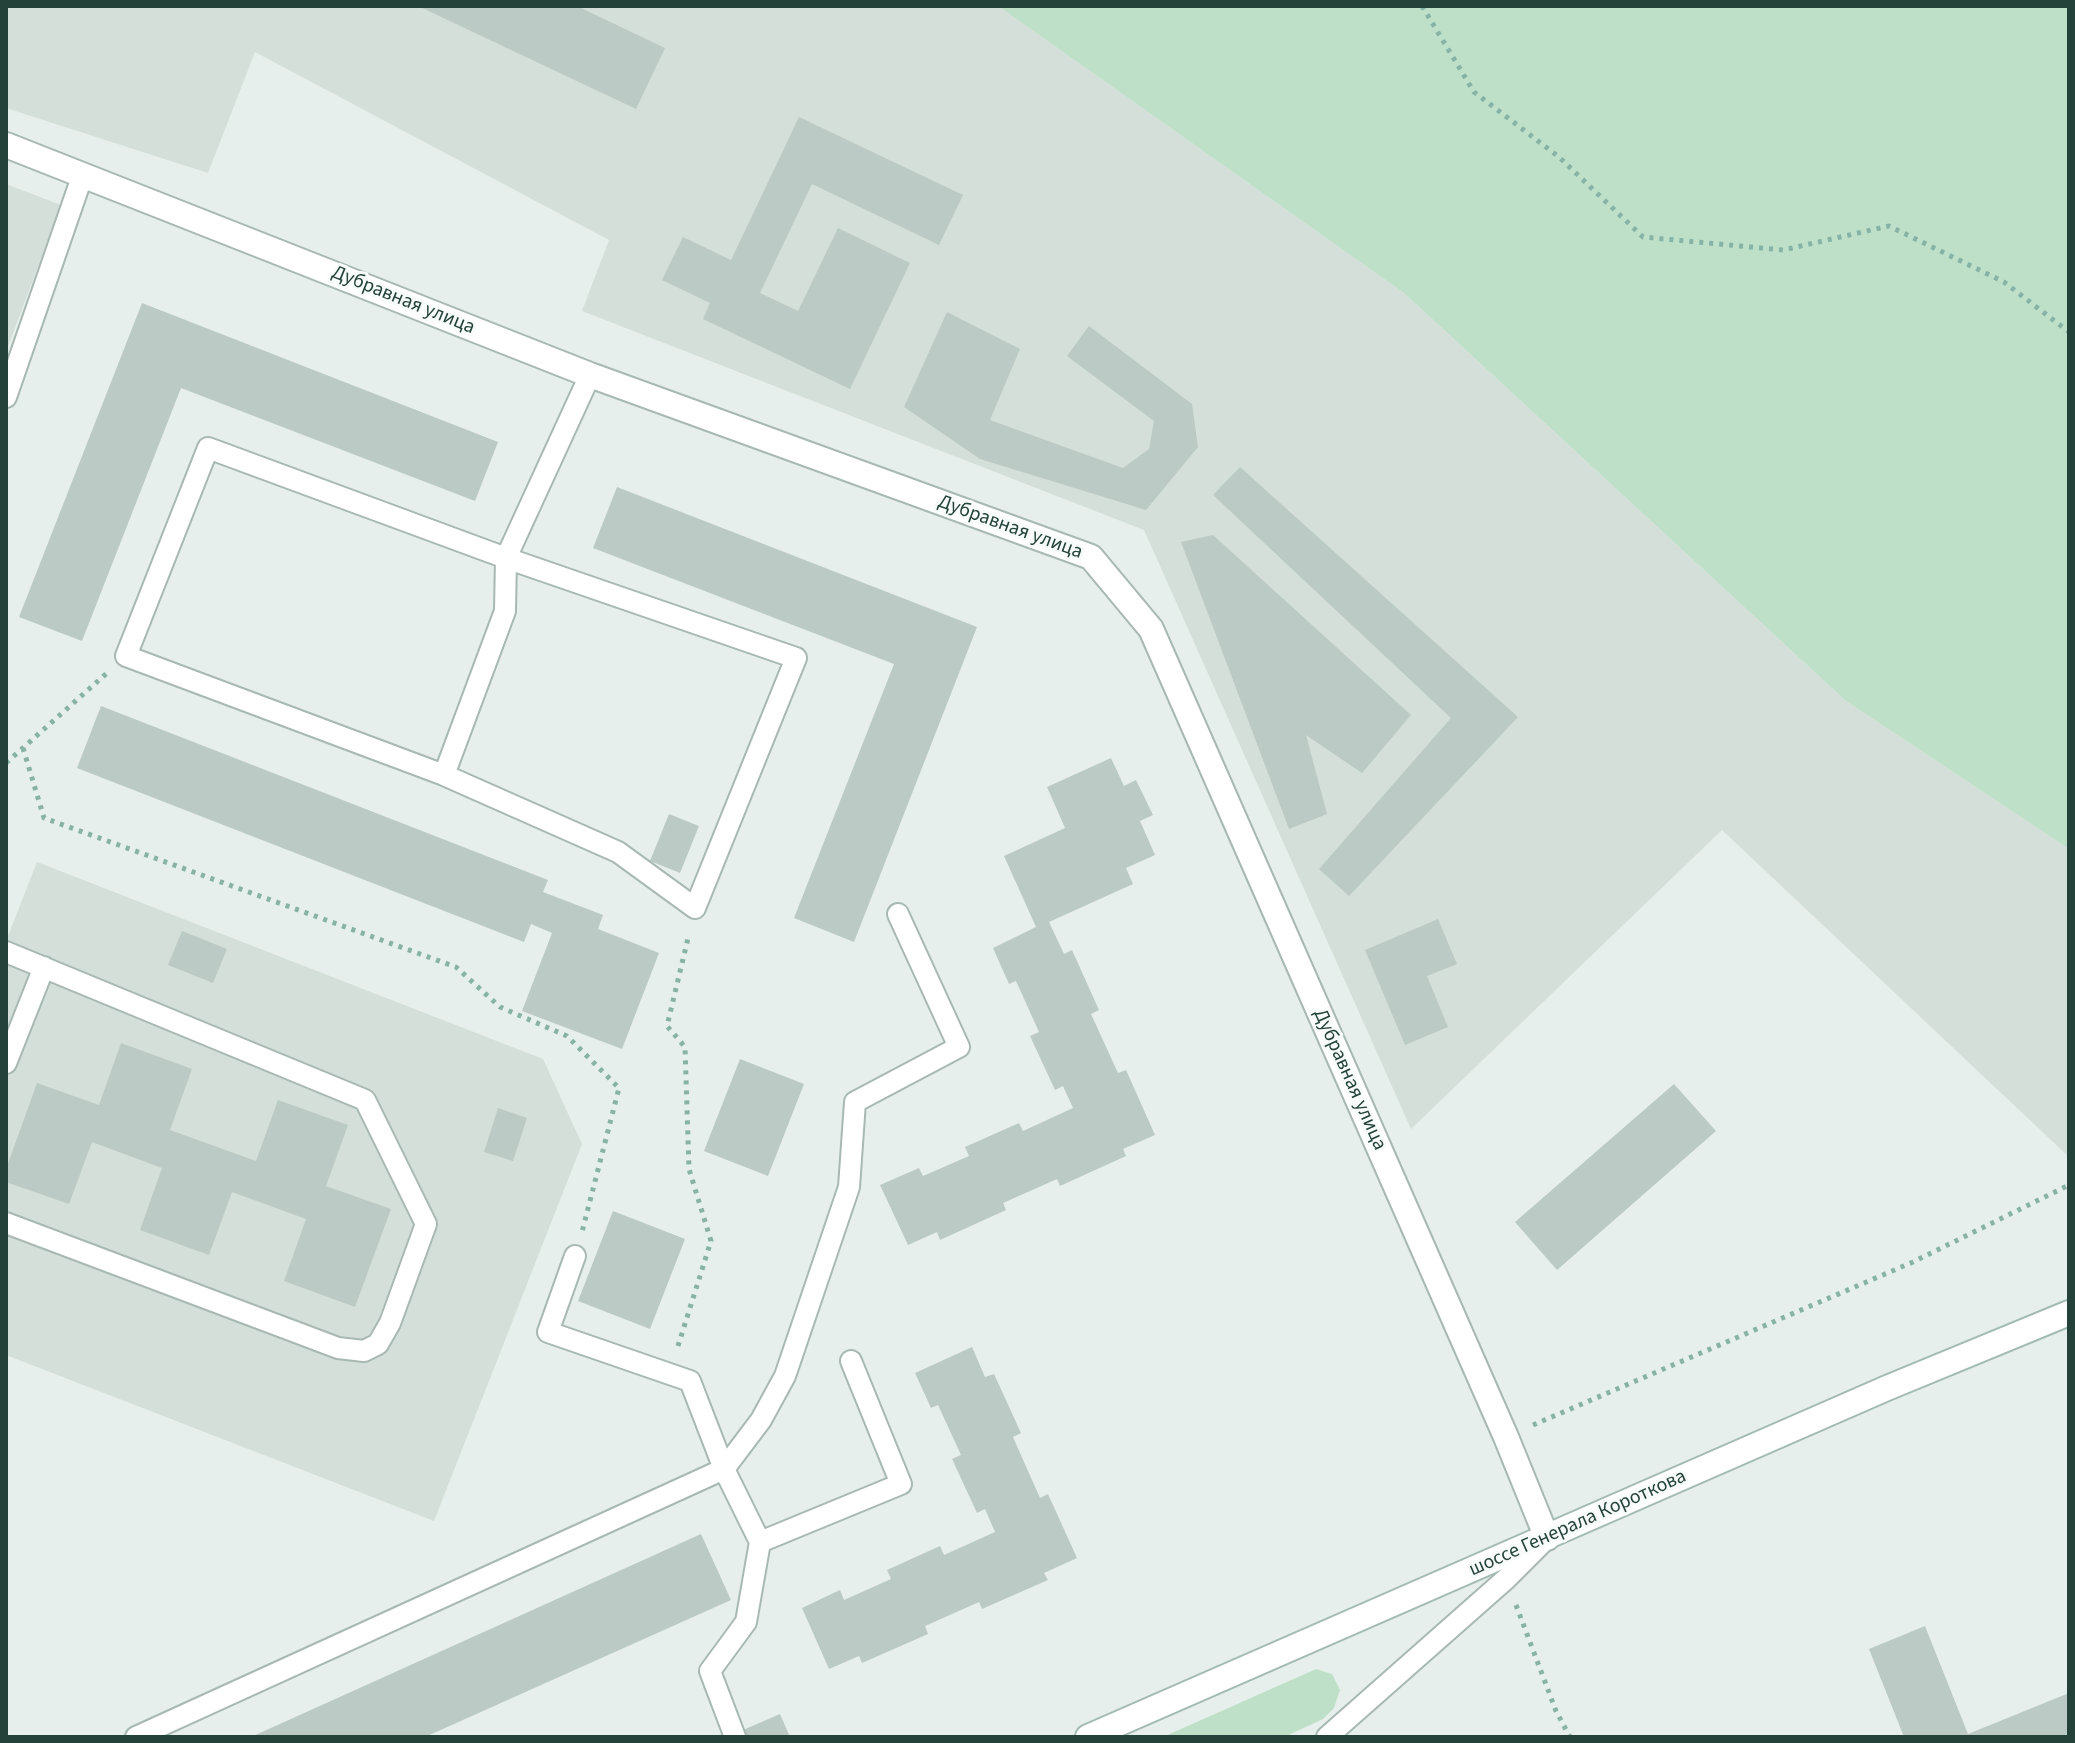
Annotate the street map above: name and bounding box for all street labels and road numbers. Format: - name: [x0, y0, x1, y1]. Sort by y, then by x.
- street label: Дубравная улица: [328, 261, 478, 341]
- street label: Дубравная улица: [934, 491, 1086, 565]
- street label: Дубравная улица: [1307, 1006, 1391, 1154]
- street label: шоссе Генерала Короткова: [1466, 1465, 1690, 1583]

